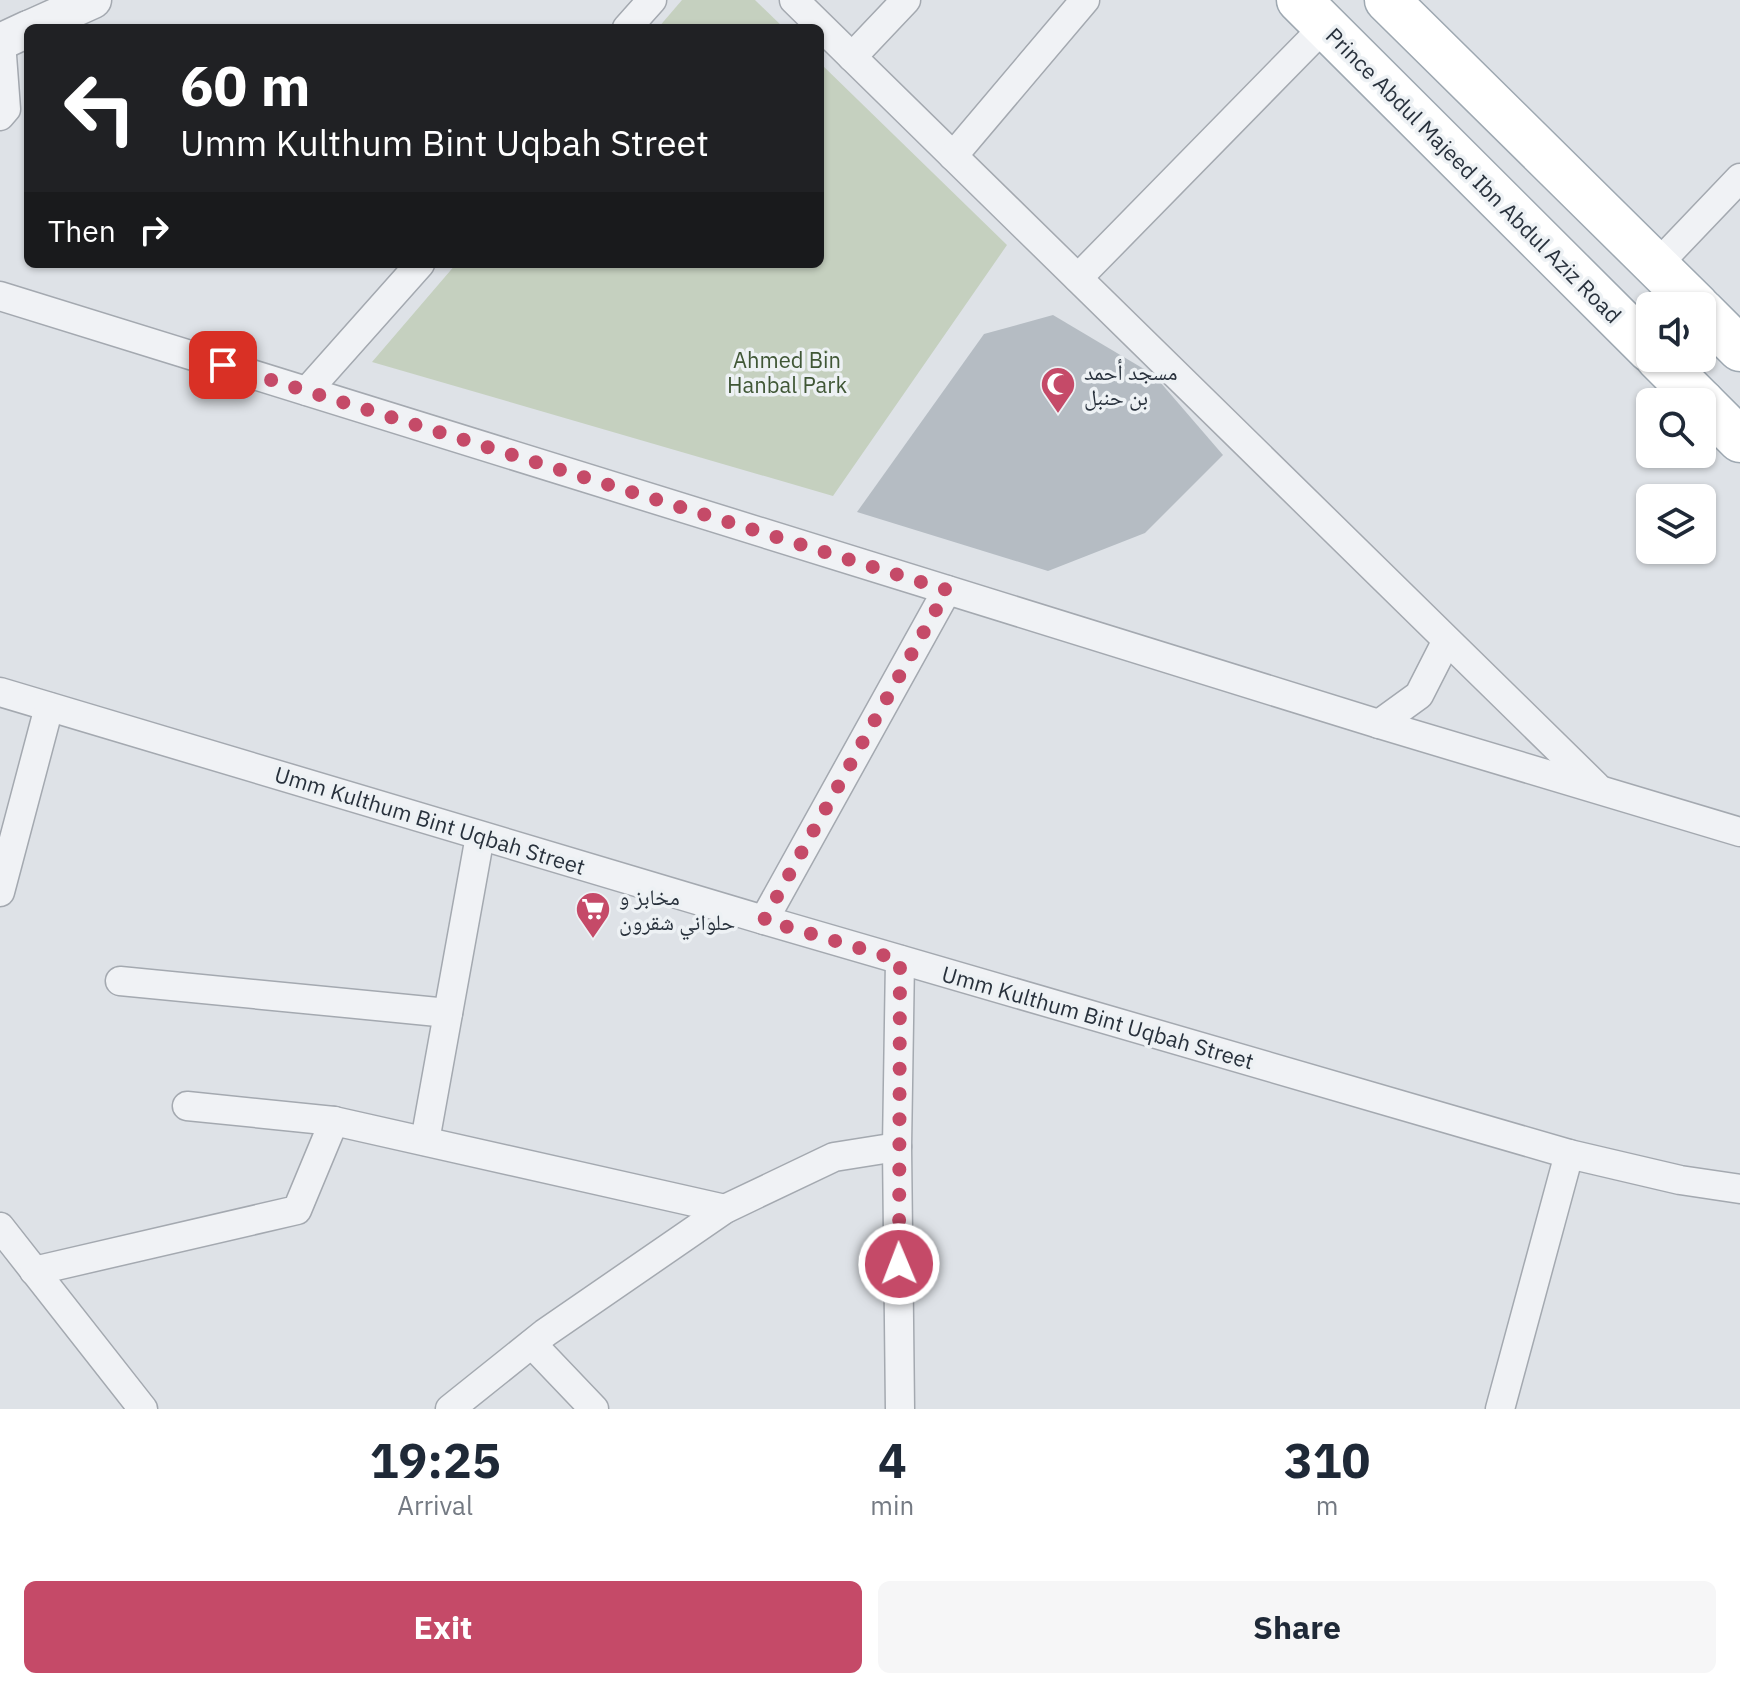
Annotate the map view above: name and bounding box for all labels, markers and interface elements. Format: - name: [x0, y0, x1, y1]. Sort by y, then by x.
- street label: Prince Abdul Majeed Ibn Abdul Aziz Road: [1320, 21, 1628, 329]
- text: 60 m: [180, 49, 310, 121]
- icon: left: [48, 56, 152, 160]
- text: Umm Kulthum Bint Uqbah Street: [180, 119, 709, 166]
- icon: right: [132, 208, 176, 252]
- text: Then: [48, 211, 116, 250]
- map controls: [1636, 292, 1716, 564]
- button: sound: [1636, 292, 1716, 372]
- pin: [189, 331, 257, 399]
- icon: arrive: [201, 343, 245, 387]
- park label: Ahmed Bin Hanbal Park: [727, 345, 847, 399]
- place label: مسجد أحمد بن حنبل: [1084, 357, 1178, 411]
- mosque icon: مسجد أحمد بن حنبل: [1039, 365, 1077, 415]
- button: search: [1636, 388, 1716, 468]
- button: layers: [1636, 484, 1716, 564]
- street label: Umm Kulthum Bint Uqbah Street: [271, 759, 589, 881]
- place label: مخابز و حلواني شقرون: [619, 882, 735, 939]
- supermarket icon: مخابز و حلواني شقرون: [574, 890, 612, 940]
- street label: Umm Kulthum Bint Uqbah Street: [939, 959, 1257, 1075]
- position arrow: [857, 1222, 941, 1306]
- text: 19:25: [370, 1429, 501, 1491]
- text: 4: [878, 1429, 907, 1491]
- text: 310: [1284, 1429, 1370, 1491]
- text: Arrival: [397, 1488, 473, 1522]
- text: min: [870, 1488, 914, 1522]
- text: m: [1316, 1488, 1338, 1522]
- button: Exit: [24, 1581, 862, 1673]
- button: Share: [878, 1581, 1716, 1673]

